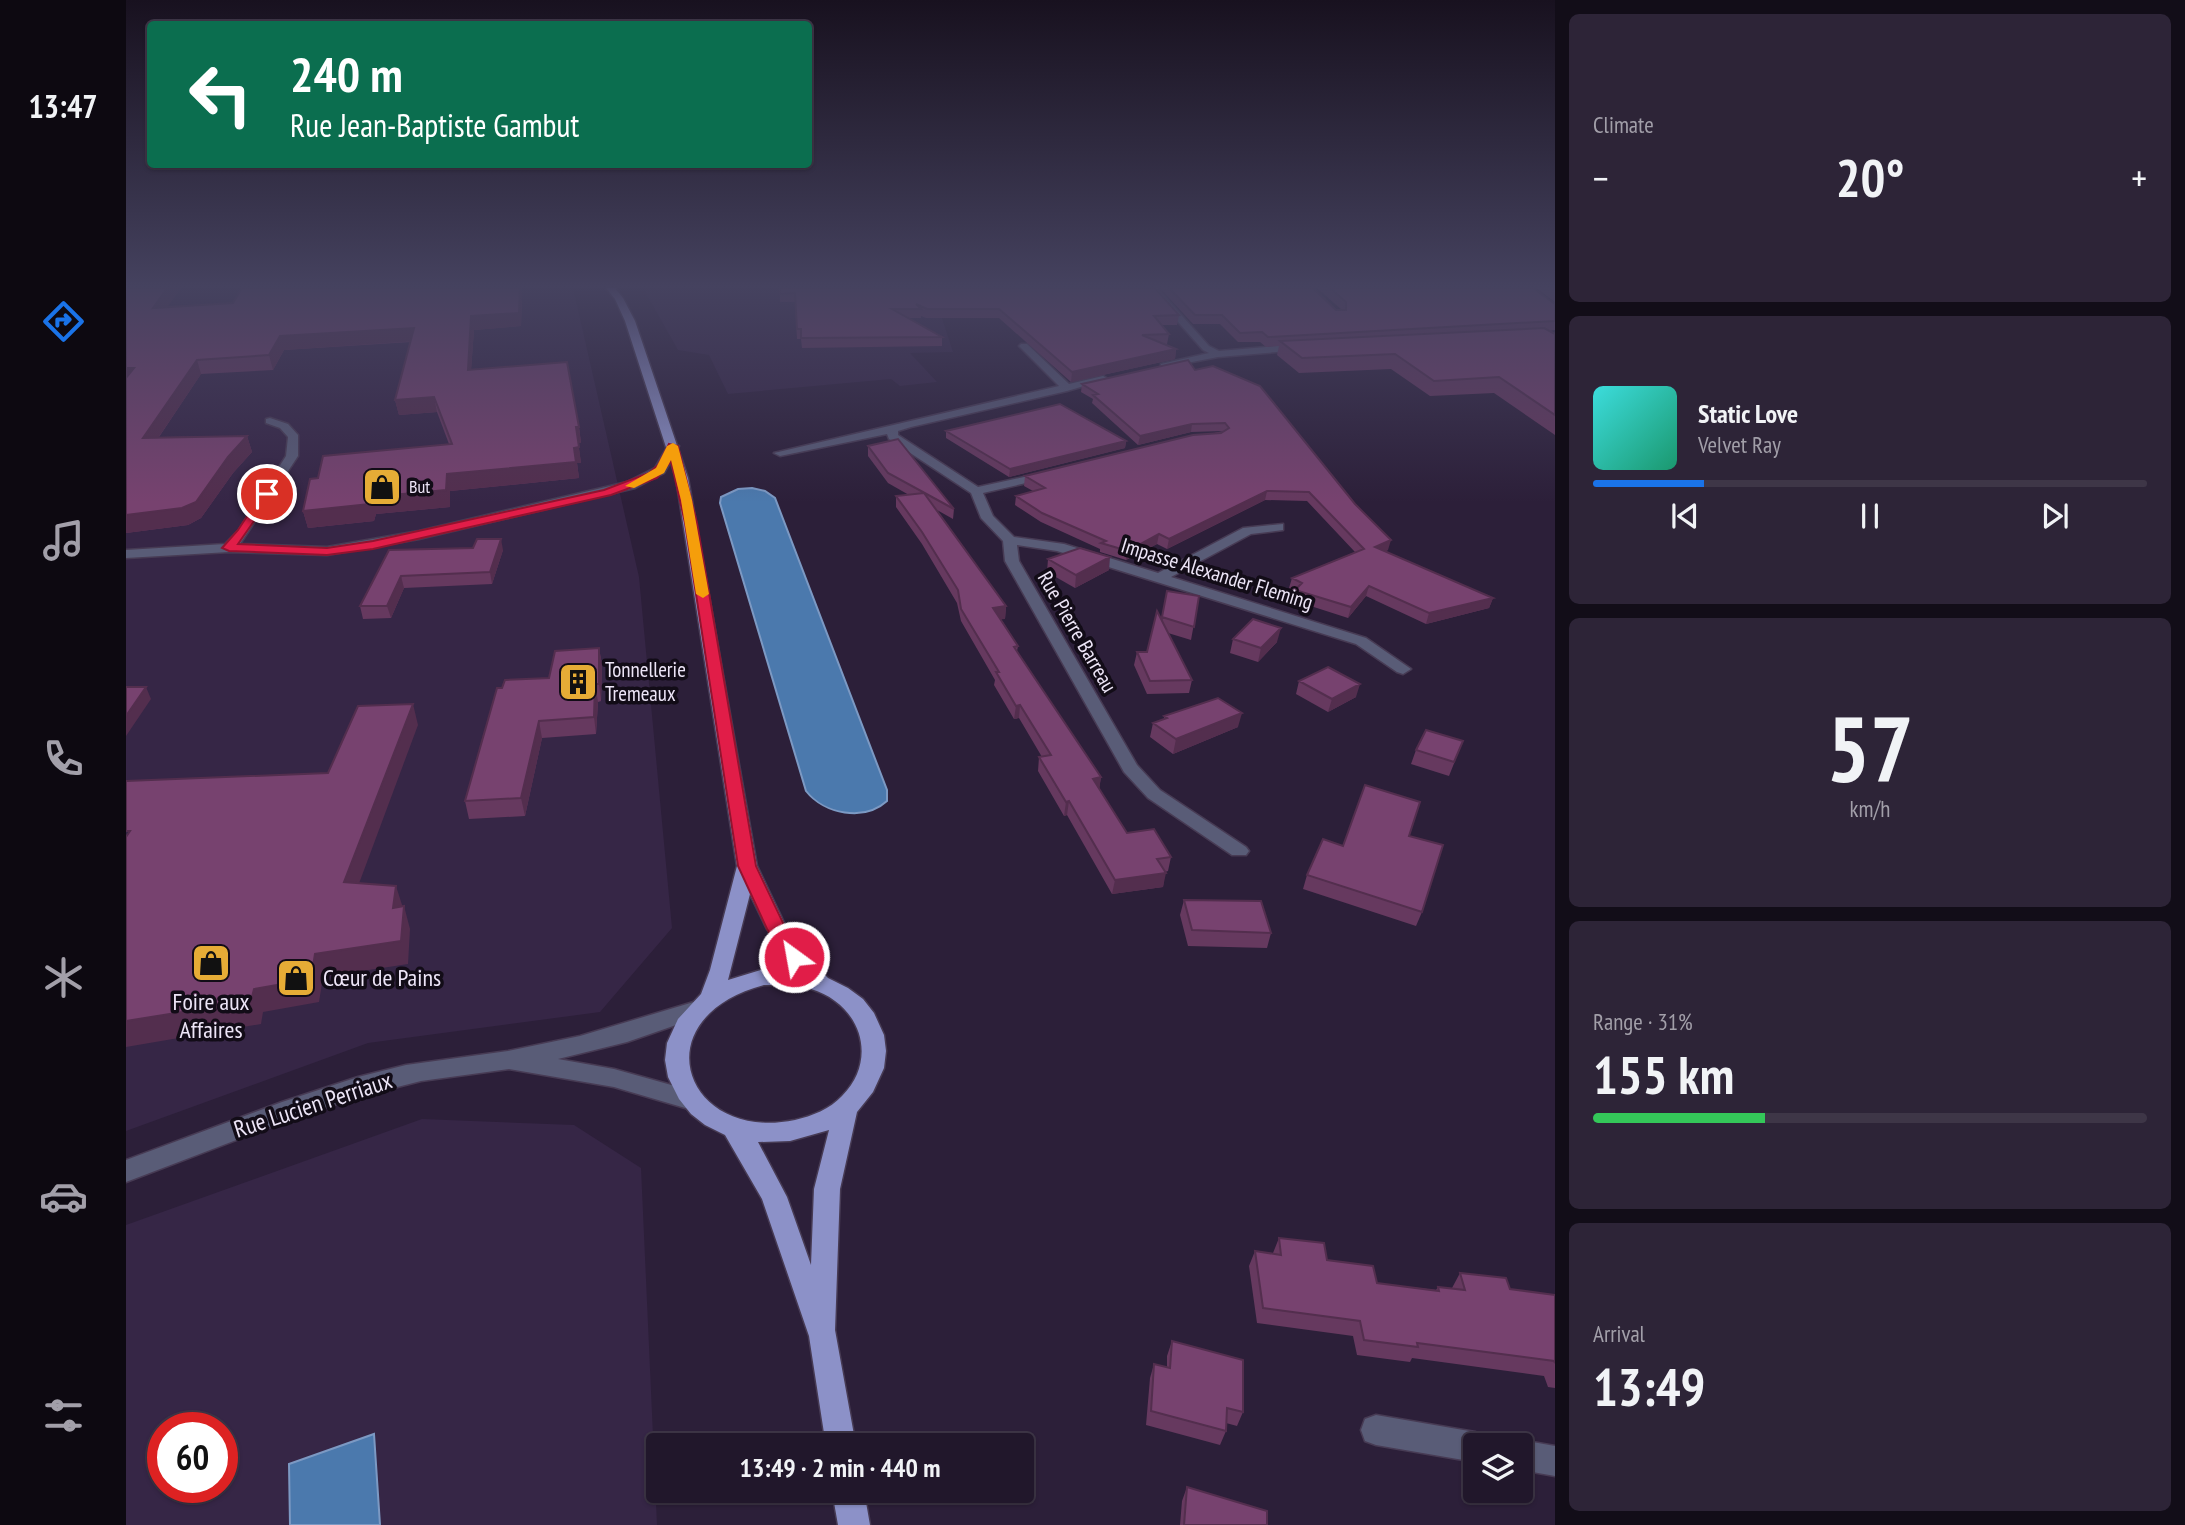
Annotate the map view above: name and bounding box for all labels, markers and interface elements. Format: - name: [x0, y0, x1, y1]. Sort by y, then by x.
- text: 240 m: [290, 42, 403, 106]
- icon: left: [175, 49, 266, 140]
- text: 13:47: [28, 85, 98, 127]
- text: Rue Jean-Baptiste Gambut: [290, 104, 579, 146]
- text: Climate: [1593, 110, 1654, 139]
- text: 20°: [1836, 144, 1904, 211]
- text: −: [1593, 153, 1609, 202]
- text: +: [2131, 153, 2147, 202]
- icon: directions: [39, 297, 88, 346]
- text: Static Love: [1698, 397, 1798, 430]
- text: Velvet Ray: [1698, 430, 1781, 459]
- pin: [237, 464, 297, 524]
- shop icon: But: [361, 466, 403, 508]
- icon: arrive: [248, 475, 286, 513]
- place label: But: [409, 475, 430, 498]
- icon: previous: [1666, 497, 1704, 535]
- icon: pause: [1851, 497, 1889, 535]
- icon: next: [2036, 497, 2074, 535]
- icon: music: [39, 516, 88, 565]
- street label: Impasse Alexander Fleming: [1118, 532, 1316, 616]
- street label: Rue Pierre Barreau: [1032, 566, 1123, 697]
- place label: Tonnellerie Tremeaux: [605, 656, 686, 707]
- building icon: Tonnellerie Tremeaux: [557, 661, 599, 703]
- text: 57: [1827, 689, 1914, 807]
- icon: phone: [39, 734, 88, 783]
- text: km/h: [1850, 794, 1890, 823]
- position arrow: [757, 920, 831, 994]
- shop icon: Foire aux Affaires: [190, 942, 232, 984]
- icon: climate: [39, 953, 88, 1002]
- shop icon: Cœur de Pains: [275, 957, 317, 999]
- place label: Cœur de Pains: [323, 962, 441, 993]
- place label: Foire aux Affaires: [173, 986, 250, 1045]
- text: Range · 31%: [1593, 1007, 1693, 1036]
- text: 155 km: [1593, 1041, 1734, 1108]
- street label: Rue Lucien Perriaux: [230, 1064, 396, 1145]
- icon: car: [39, 1172, 88, 1221]
- text: Arrival: [1593, 1319, 1645, 1348]
- text: 13:49: [1593, 1353, 1705, 1420]
- icon: filters: [39, 1391, 88, 1440]
- speed limit sign: 60: [147, 1412, 238, 1503]
- map controls: [1463, 1433, 1533, 1503]
- button: layers: [1463, 1433, 1533, 1503]
- text: 13:49 · 2 min · 440 m: [740, 1451, 940, 1484]

